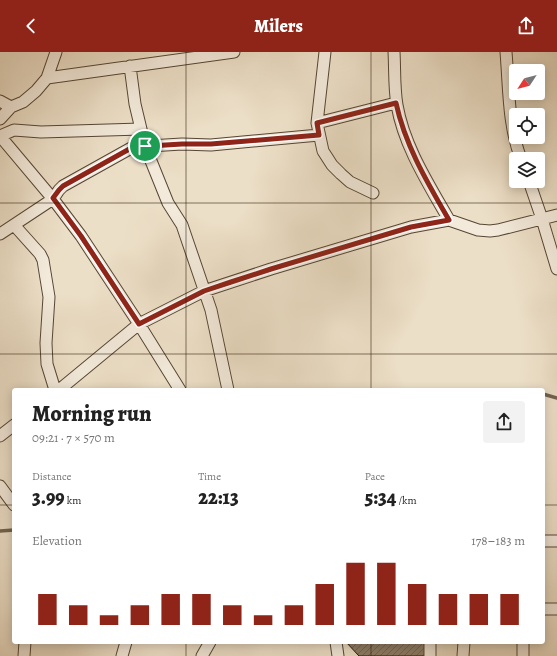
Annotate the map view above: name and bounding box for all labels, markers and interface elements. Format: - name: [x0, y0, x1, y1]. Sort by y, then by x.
- text: Milers: [254, 14, 303, 38]
- icon: back: [20, 15, 42, 37]
- icon: share: [515, 15, 537, 37]
- north arrow: [509, 64, 545, 100]
- map controls: [509, 64, 545, 188]
- button: locate: [509, 108, 545, 144]
- pin: [128, 129, 162, 163]
- icon: arrive: [134, 135, 156, 157]
- button: layers: [509, 152, 545, 188]
- text: Morning run: [32, 399, 152, 429]
- button: share: [483, 401, 525, 443]
- text: 09:21 · 7 × 570 m: [32, 429, 115, 446]
- text: Distance: [32, 469, 71, 484]
- text: Time: [198, 469, 221, 484]
- text: Pace: [365, 469, 385, 484]
- text: 3.99: [32, 484, 65, 511]
- text: 22:13: [198, 484, 239, 511]
- text: 5:34: [365, 484, 396, 511]
- text: km: [65, 493, 81, 508]
- text: /km: [396, 493, 417, 508]
- text: Elevation: [32, 532, 82, 549]
- text: 178–183 m: [471, 532, 525, 549]

